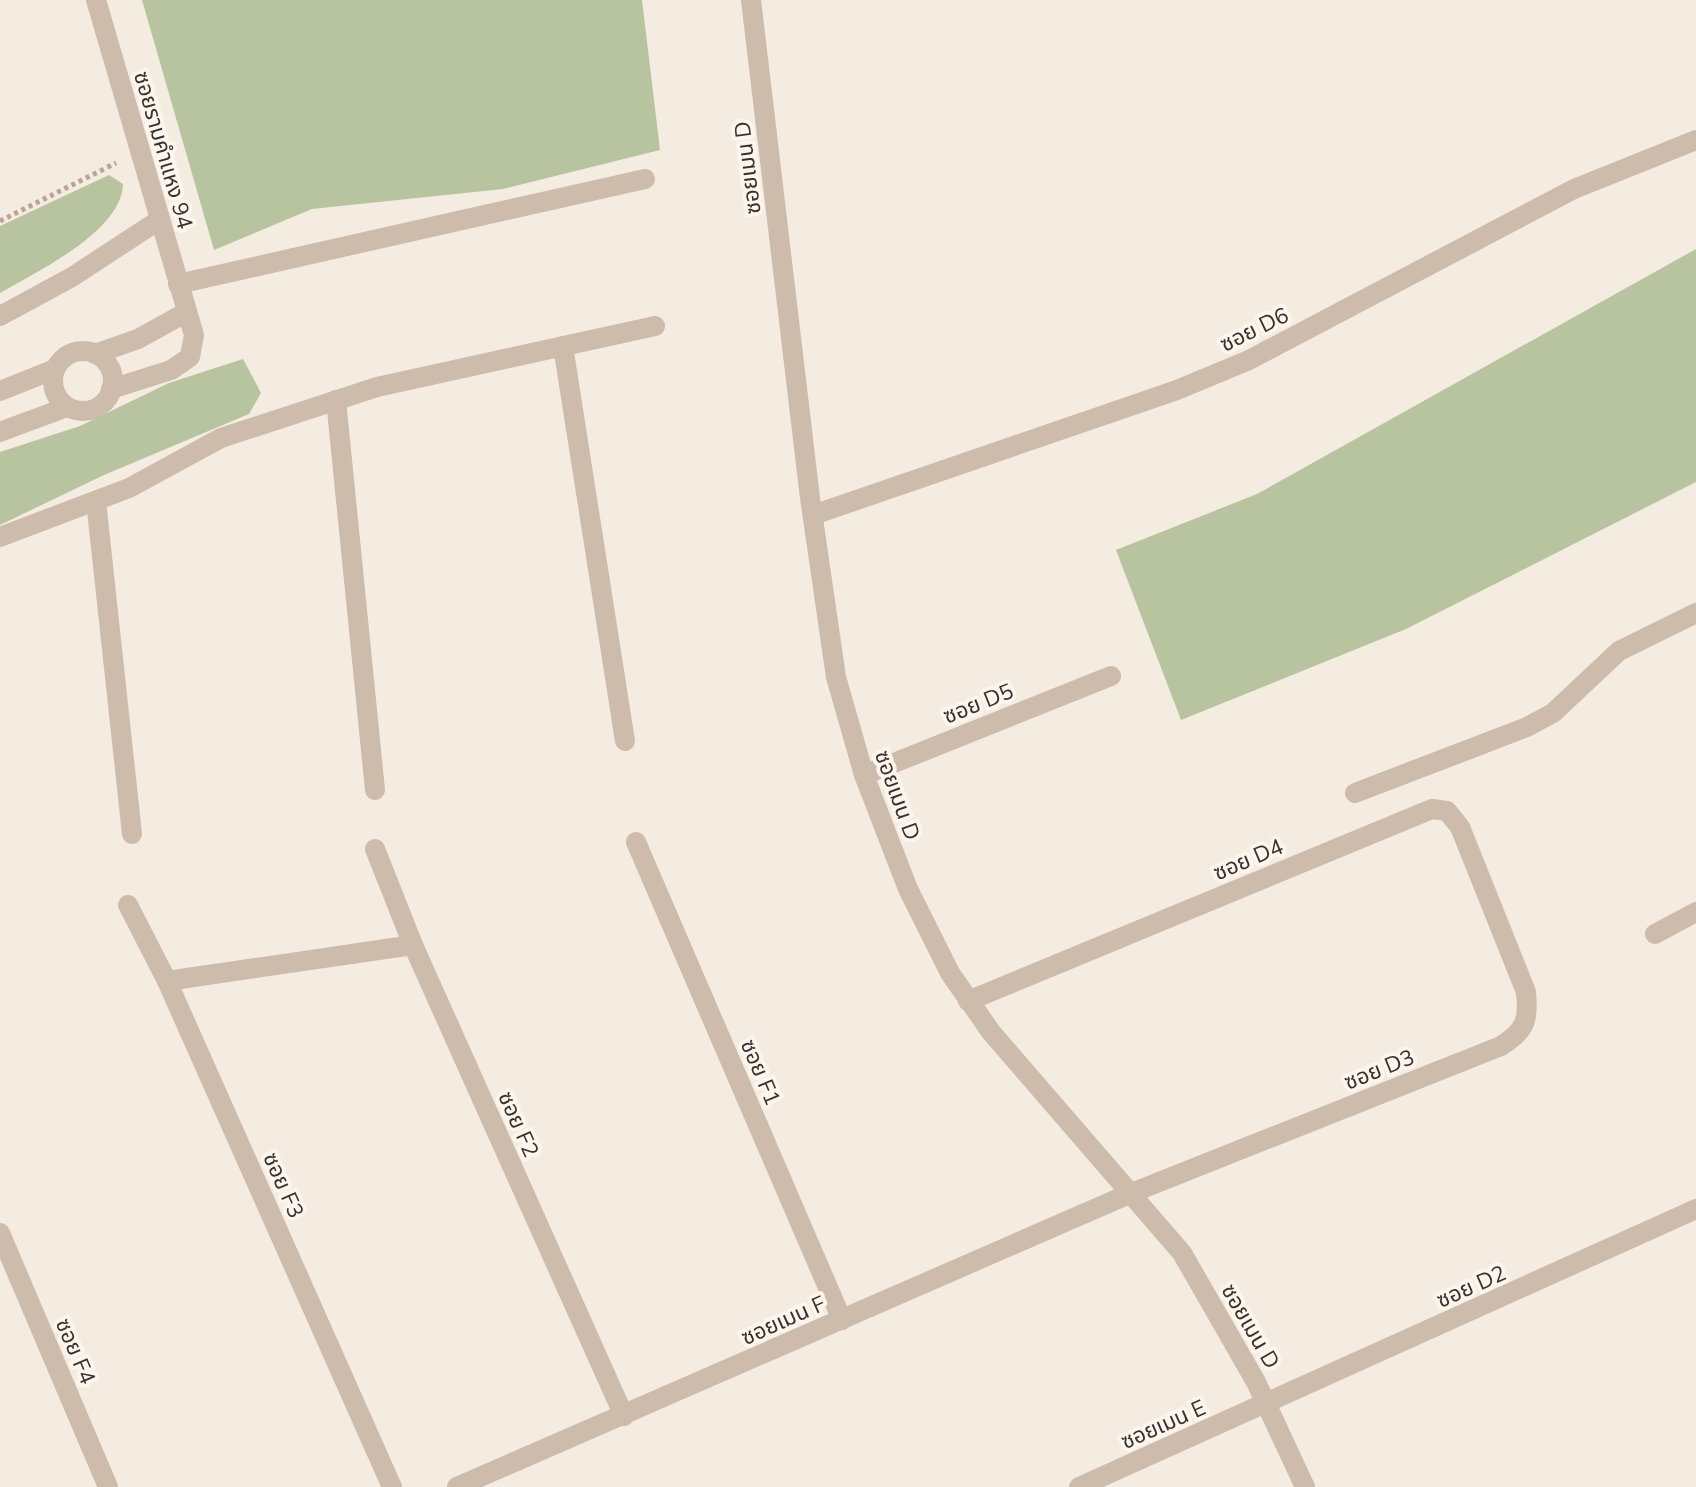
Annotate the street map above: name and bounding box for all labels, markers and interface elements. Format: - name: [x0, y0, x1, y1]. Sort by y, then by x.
- street label: ซอยรามคําแหง 94: [126, 68, 200, 233]
- street label: ซอยเมน D: [727, 120, 769, 216]
- street label: ซอย D6: [1215, 300, 1294, 359]
- street label: ซอย D5: [939, 676, 1018, 732]
- street label: ซอยเมน D: [867, 746, 927, 844]
- street label: ซอย D4: [1209, 832, 1288, 888]
- street label: ซอย F1: [733, 1035, 787, 1110]
- street label: ซอย D3: [1340, 1042, 1419, 1098]
- street label: ซอย F2: [490, 1087, 546, 1162]
- street label: ซอย F3: [255, 1148, 311, 1223]
- street label: ซอย D2: [1432, 1258, 1511, 1315]
- street label: ซอยเมน D: [1214, 1279, 1286, 1374]
- street label: ซอยเมน F: [737, 1289, 830, 1353]
- street label: ซอย F4: [48, 1314, 102, 1389]
- street label: ซอยเมน E: [1116, 1393, 1211, 1457]

